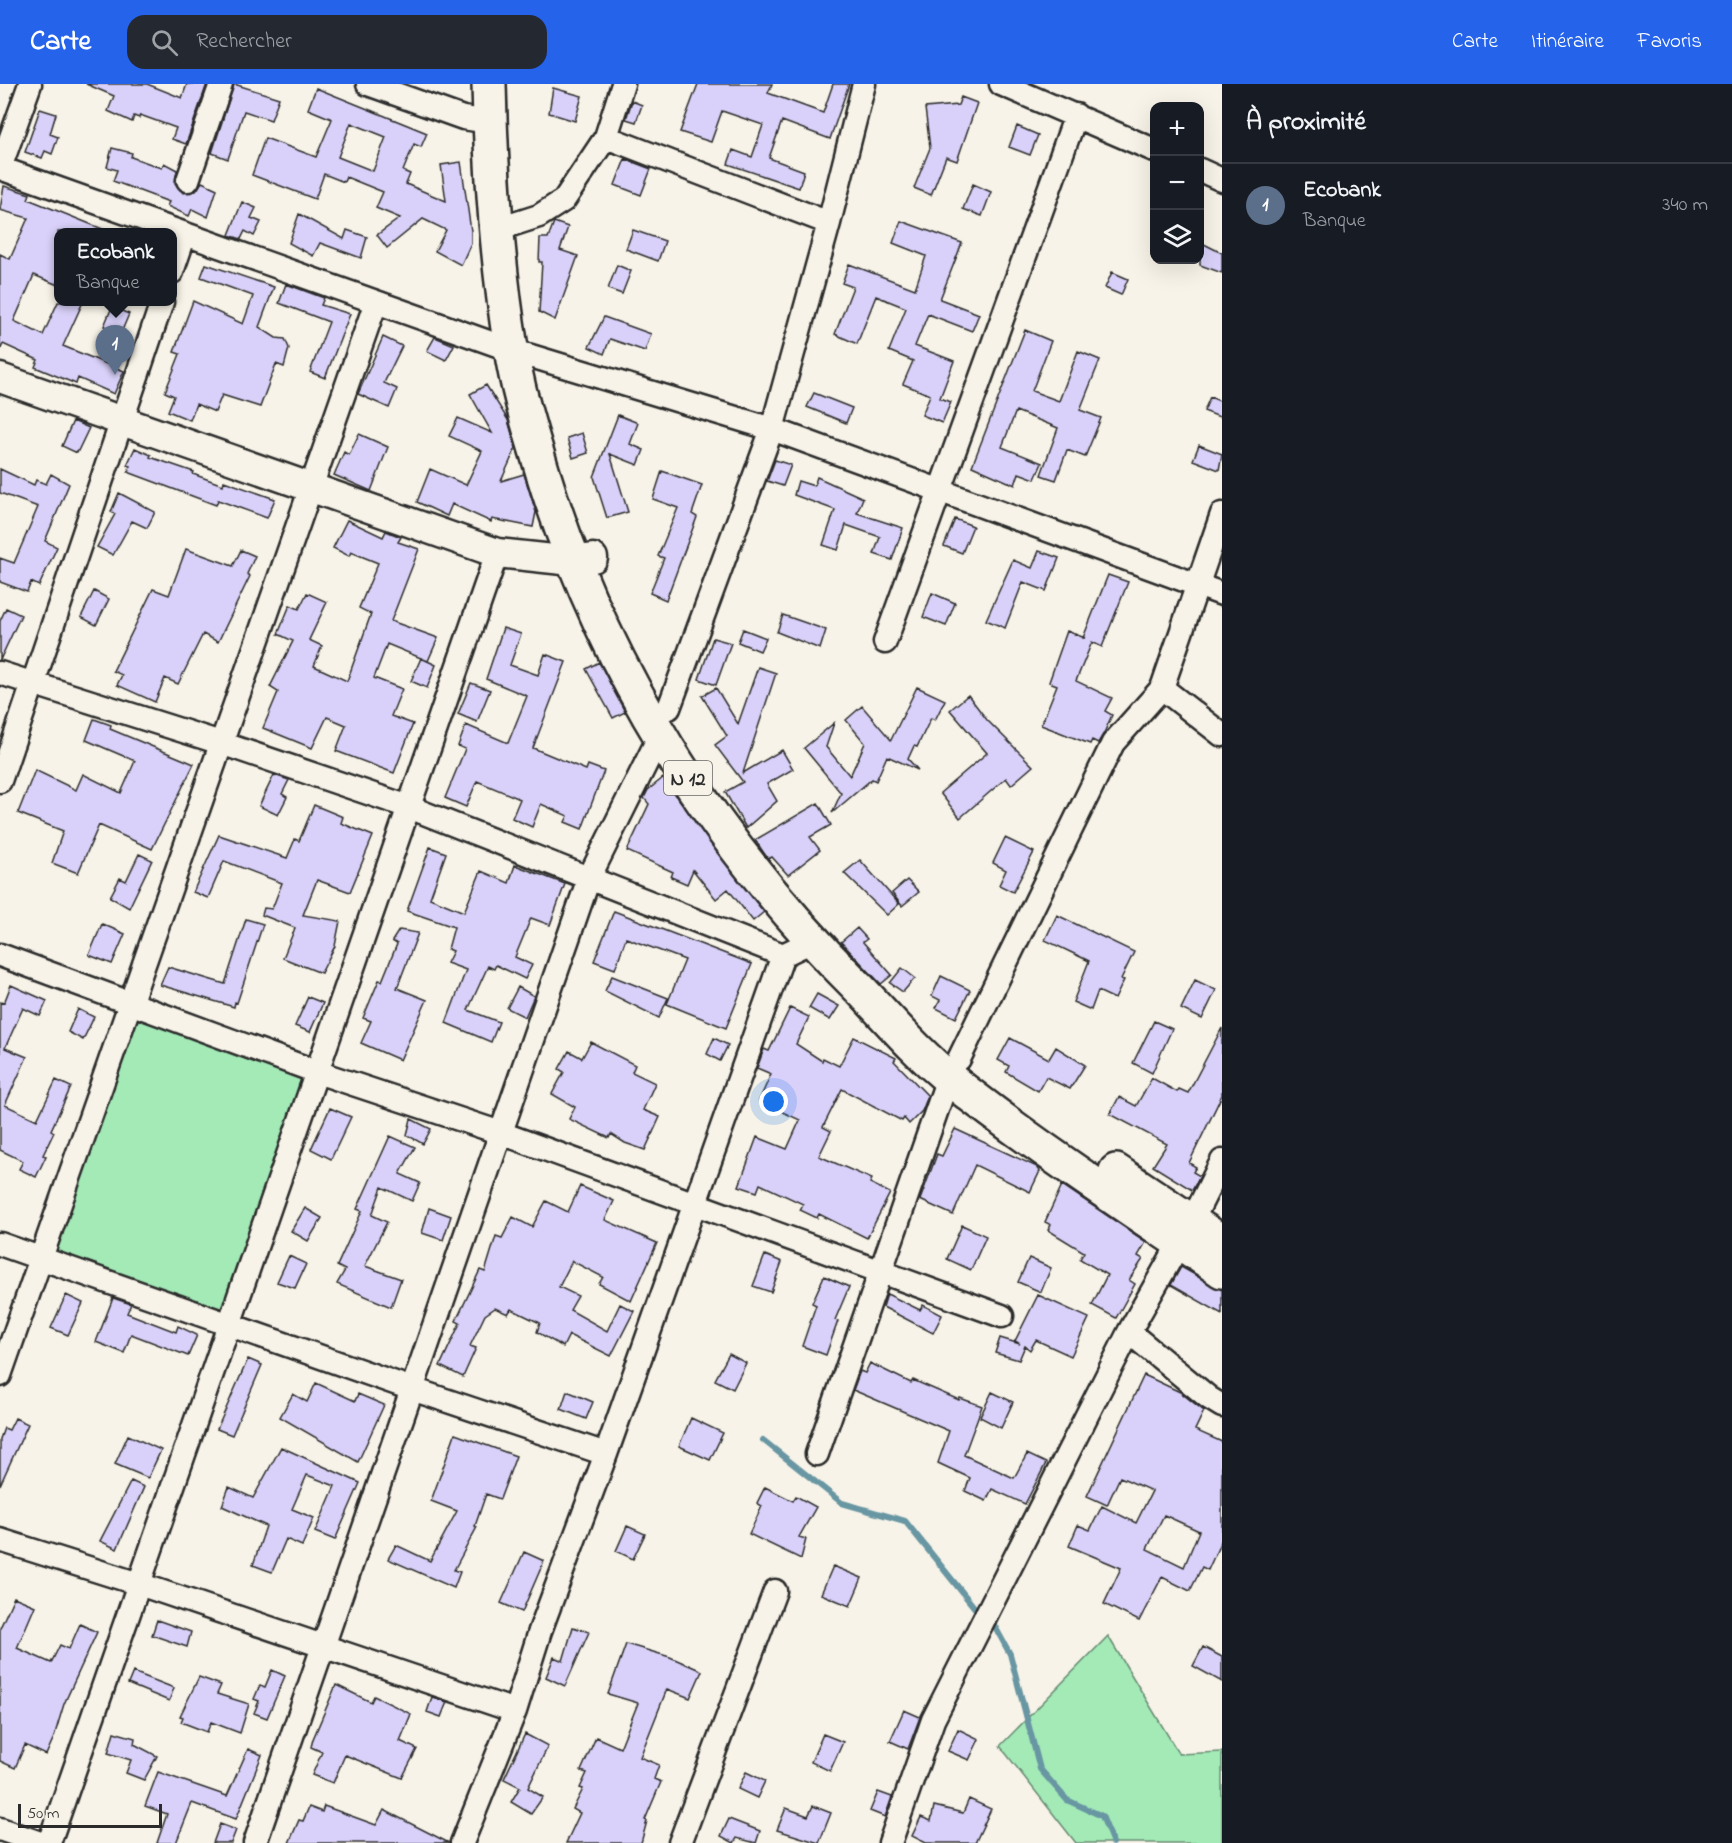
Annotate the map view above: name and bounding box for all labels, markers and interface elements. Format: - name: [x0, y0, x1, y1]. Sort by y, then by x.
- search box: [127, 15, 547, 69]
- text: Carte: [30, 22, 91, 63]
- icon: search: [148, 26, 181, 59]
- text: Rechercher: [196, 26, 292, 58]
- text: Carte: [1452, 27, 1498, 57]
- text: Itinéraire: [1531, 27, 1604, 57]
- text: Favoris: [1637, 27, 1702, 57]
- map controls: [1150, 102, 1204, 264]
- button: +: [1150, 102, 1204, 156]
- text: À proximité: [1246, 104, 1366, 142]
- button: −: [1150, 156, 1204, 210]
- text: Ecobank: [1303, 175, 1381, 207]
- text: 1: [1262, 191, 1269, 220]
- text: 340 m: [1662, 191, 1708, 220]
- text: Banque: [1303, 207, 1366, 236]
- button: layers: [1150, 210, 1204, 264]
- popup: [54, 228, 177, 306]
- text: Ecobank: [77, 237, 154, 269]
- text: Banque: [77, 269, 139, 298]
- pin: 1: [96, 326, 134, 375]
- road number: N 12: [664, 761, 712, 795]
- your location: [759, 1087, 788, 1116]
- scale bar: [18, 1801, 162, 1828]
- text: 50 m: [27, 1802, 59, 1826]

